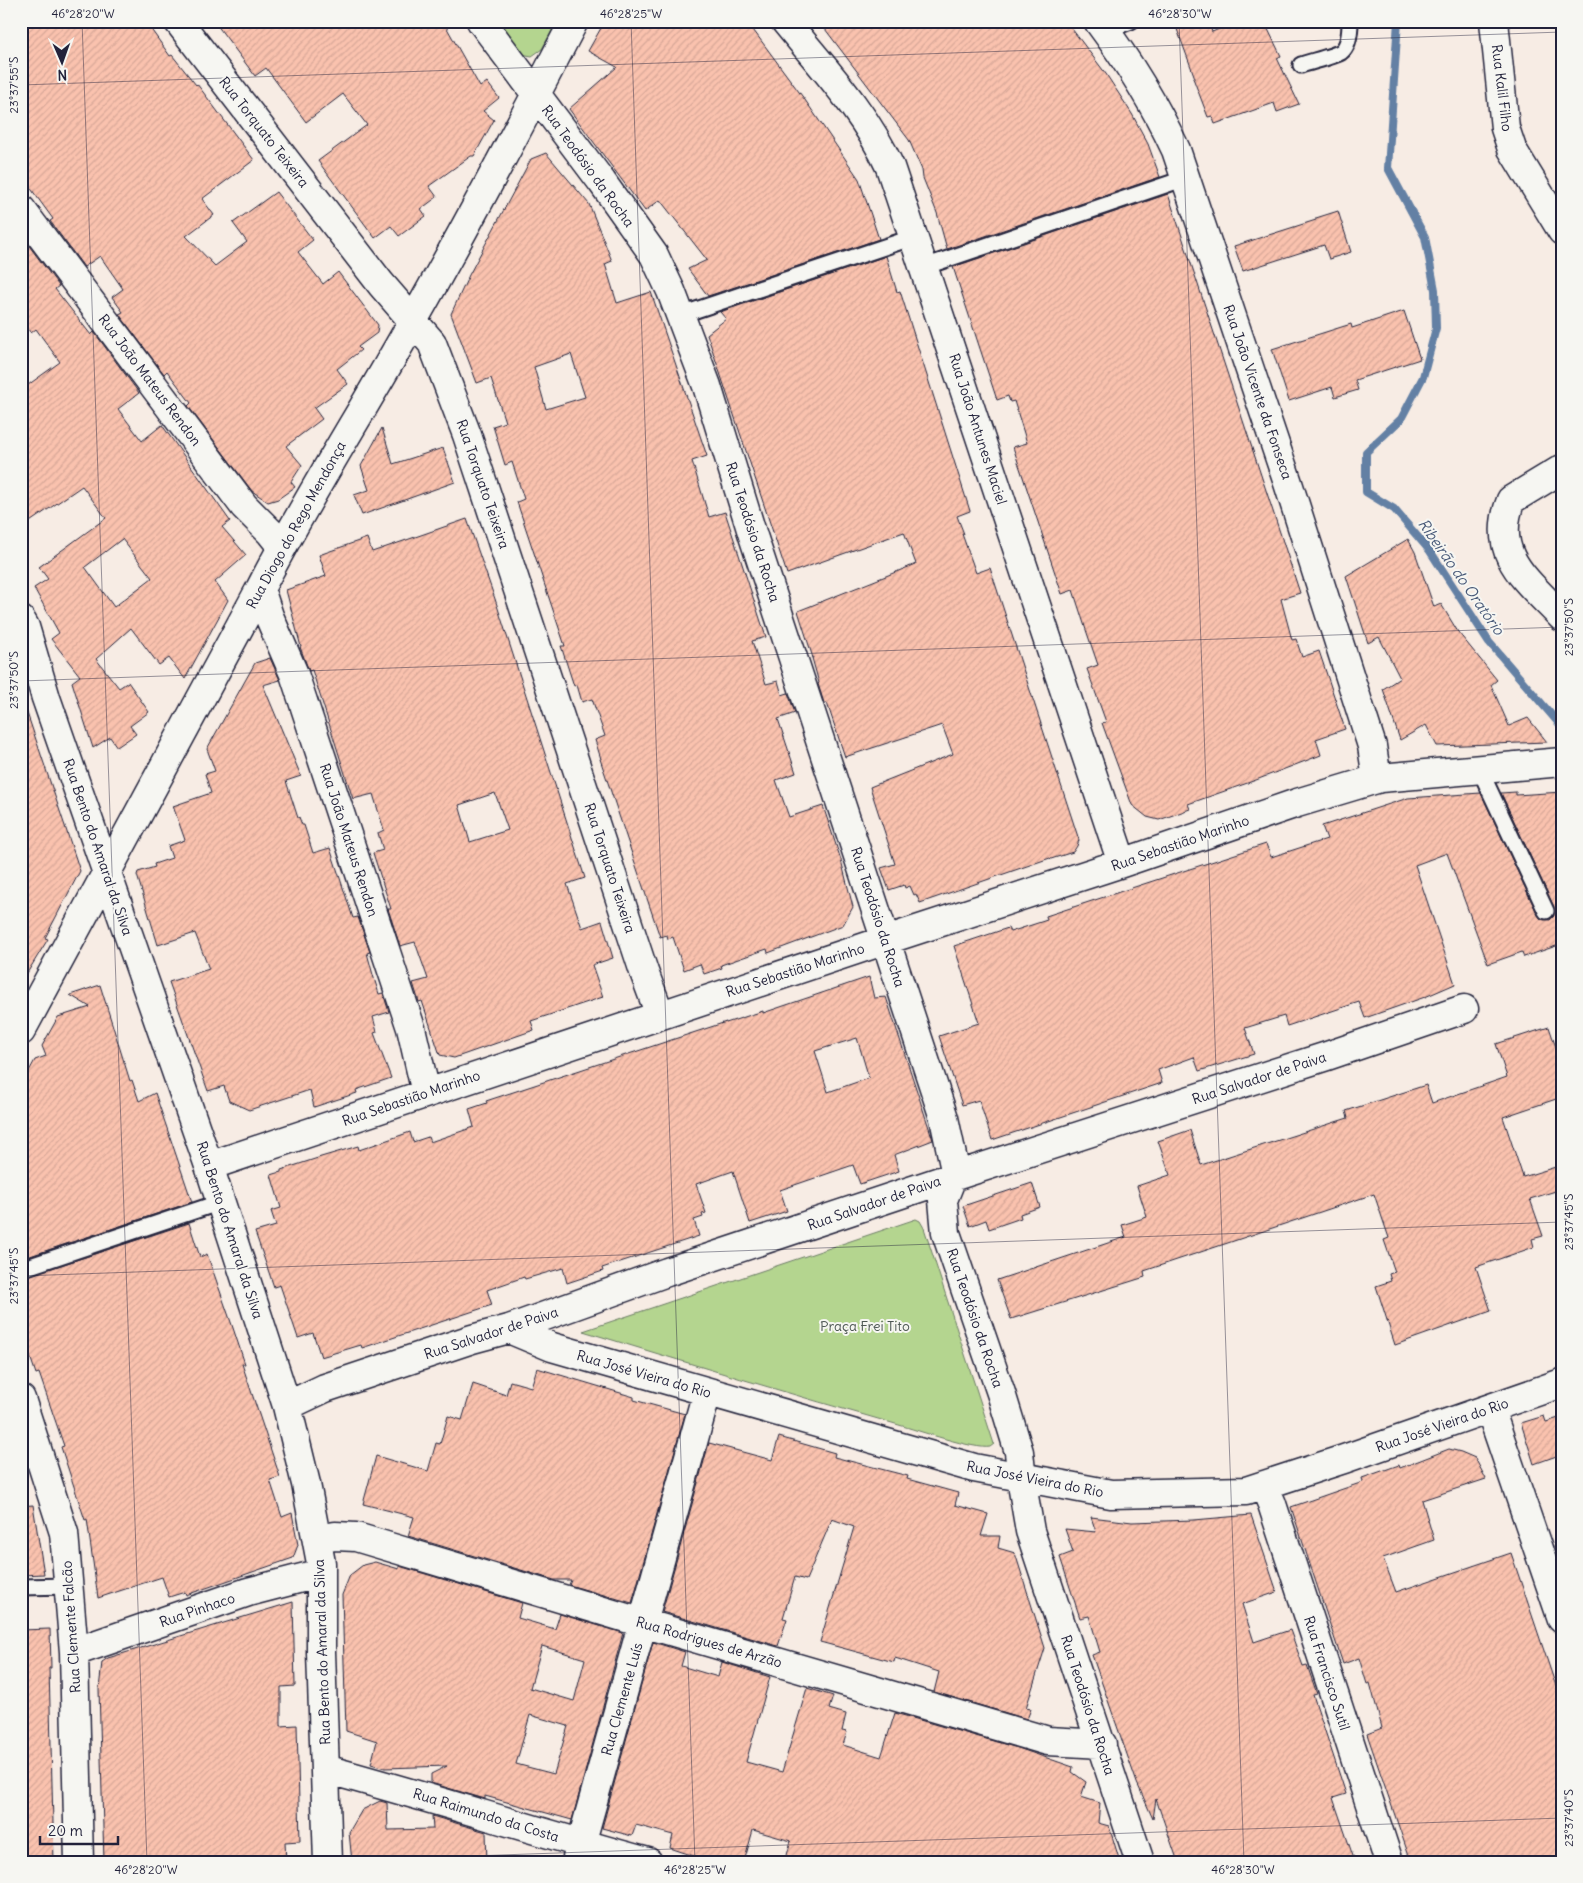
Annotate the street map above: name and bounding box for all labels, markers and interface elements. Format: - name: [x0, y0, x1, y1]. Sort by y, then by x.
- text: 46°28'20"W: [51, 6, 115, 21]
- text: 46°28'25"W: [600, 6, 662, 21]
- text: 46°28'30"W: [1148, 6, 1212, 21]
- north arrow: [38, 38, 88, 88]
- street label: Rua Kalil Filho: [1488, 43, 1516, 133]
- text: 23°37'55"S: [6, 56, 21, 113]
- text: N: [57, 66, 68, 84]
- street label: Rua Torquato Teixeira: [215, 73, 313, 191]
- street label: Rua Teodósio da Rocha: [538, 102, 638, 230]
- street label: Rua João Vicente da Fonseca: [1220, 302, 1296, 482]
- street label: Rua João Mateus Rendon: [95, 311, 205, 449]
- street label: Rua João Antunes Maciel: [945, 351, 1011, 507]
- street label: Rua Torquato Teixeira: [452, 417, 514, 551]
- street label: Rua Diogo do Rego Mendonça: [242, 438, 350, 612]
- street label: Rua Teodósio da Rocha: [722, 460, 784, 604]
- water label: Ribeirão do Oratório: [1414, 515, 1509, 640]
- text: 23°37'50"S: [1561, 598, 1576, 656]
- text: 23°37'50"S: [6, 651, 21, 709]
- street label: Rua Bento do Amaral da Silva: [59, 756, 137, 938]
- street label: Rua João Mateus Rendon: [316, 761, 382, 919]
- street label: Rua Torquato Teixeira: [580, 801, 640, 935]
- street label: Rua Sebastião Marinho: [1109, 811, 1252, 875]
- street label: Rua Teodósio da Rocha: [847, 845, 909, 989]
- street label: Rua Sebastião Marinho: [723, 939, 867, 1001]
- street label: Rua Salvador de Paiva: [1190, 1048, 1328, 1108]
- street label: Rua Sebastião Marinho: [340, 1066, 483, 1130]
- street label: Rua Bento do Amaral da Silva: [193, 1139, 267, 1321]
- street label: Rua Salvador de Paiva: [805, 1172, 943, 1234]
- text: 23°37'45"S: [1561, 1193, 1576, 1250]
- street label: Rua Teodósio da Rocha: [943, 1246, 1007, 1390]
- text: 23°37'45"S: [6, 1247, 21, 1304]
- street label: Rua Salvador de Paiva: [422, 1303, 560, 1363]
- park label: Praça Frei Tito: [820, 1317, 910, 1335]
- street label: Rua José Vieira do Rio: [575, 1346, 714, 1402]
- street label: Rua José Vieira do Rio: [1373, 1394, 1511, 1456]
- street label: Rua José Vieira do Rio: [965, 1457, 1105, 1501]
- street label: Rua Bento do Amaral da Silva: [310, 1559, 334, 1745]
- street label: Rua Clemente Falcão: [57, 1560, 85, 1694]
- street label: Rua Pinhaco: [157, 1589, 237, 1631]
- street label: Rua Rodrigues de Arzão: [634, 1612, 784, 1672]
- street label: Rua Francisco Sutil: [1300, 1614, 1354, 1732]
- street label: Rua Teodósio da Rocha: [1057, 1633, 1119, 1777]
- street label: Rua Clemente Luís: [597, 1641, 647, 1757]
- street label: Rua Raimundo da Costa: [411, 1784, 561, 1846]
- text: 23°37'40"S: [1561, 1789, 1576, 1847]
- scale bar: [40, 1813, 118, 1845]
- text: 20 m: [48, 1821, 83, 1840]
- text: 46°28'20"W: [114, 1862, 178, 1877]
- text: 46°28'25"W: [664, 1862, 726, 1877]
- text: 46°28'30"W: [1211, 1862, 1275, 1877]

